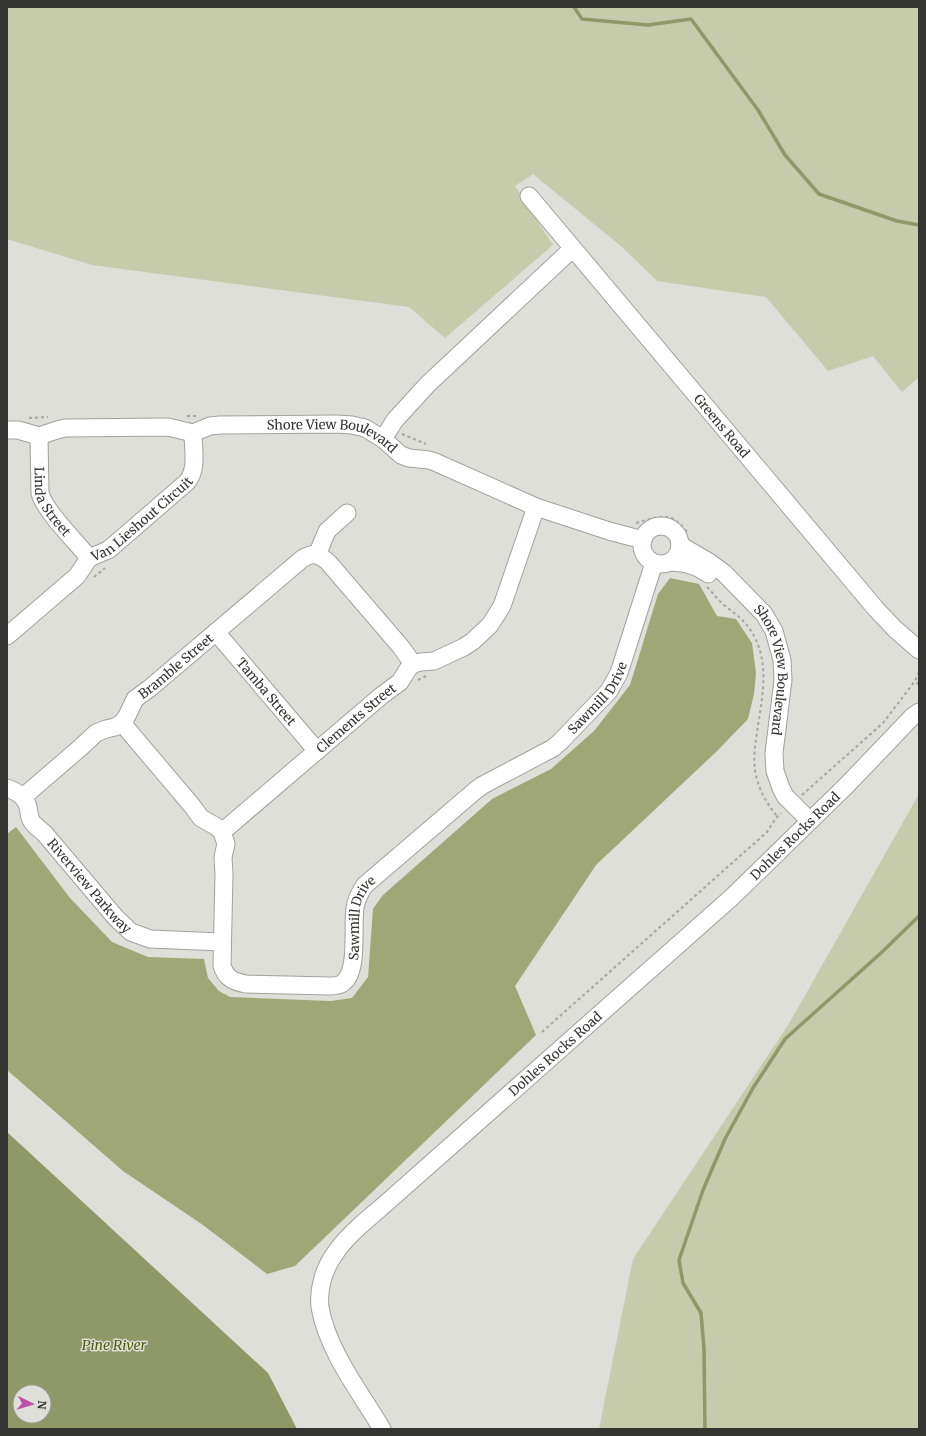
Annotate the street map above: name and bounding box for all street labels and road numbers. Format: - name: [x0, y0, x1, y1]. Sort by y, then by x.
- street label: Greens Road: [690, 391, 753, 462]
- street label: Shore View Boulevard: [267, 416, 401, 457]
- street label: Linda Street: [31, 467, 74, 540]
- street label: Van Lieshout Circuit: [88, 474, 197, 565]
- street label: Shore View Boulevard: [750, 601, 791, 736]
- street label: Bramble Street: [135, 630, 217, 703]
- street label: Tamba Street: [233, 654, 300, 729]
- street label: Sawmill Drive: [564, 660, 631, 738]
- street label: Clements Street: [313, 680, 400, 757]
- street label: Dohles Rocks Road: [747, 788, 844, 884]
- street label: Riverview Parkway: [43, 835, 135, 937]
- street label: Sawmill Drive: [345, 872, 379, 961]
- street label: Dohles Rocks Road: [505, 1008, 606, 1100]

